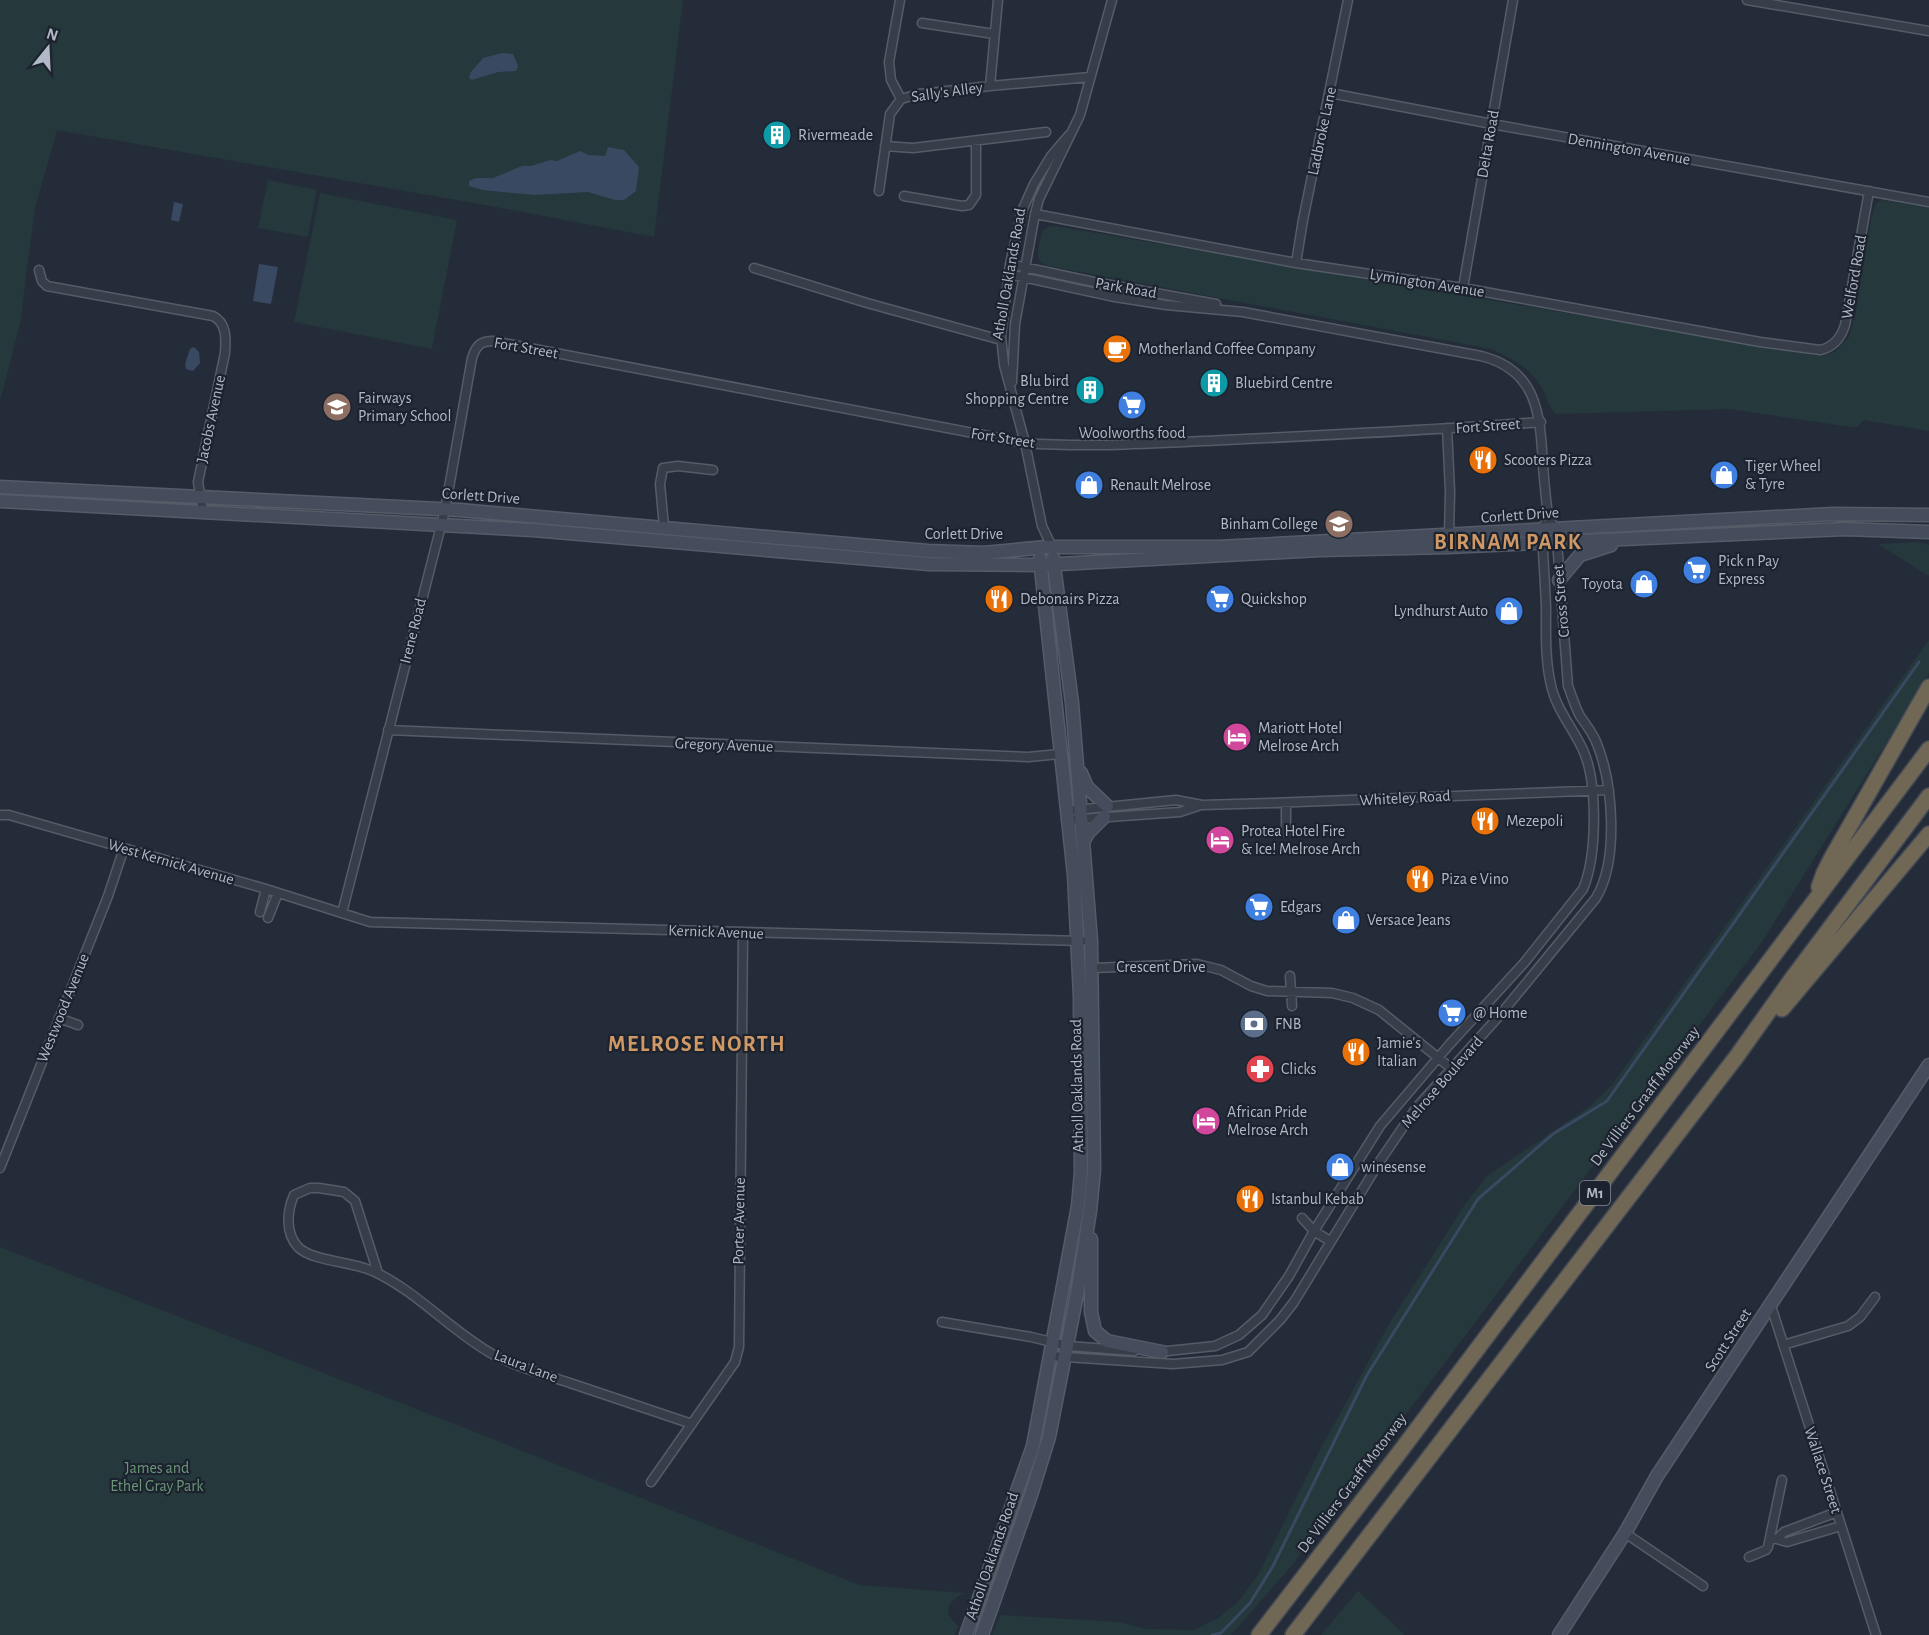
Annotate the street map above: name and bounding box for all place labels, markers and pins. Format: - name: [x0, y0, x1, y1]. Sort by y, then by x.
- building icon: Rivermeade: [761, 119, 793, 151]
- place label: Rivermeade: [798, 127, 873, 143]
- cafe icon: Motherland Coffee Company: [1101, 333, 1133, 365]
- place label: Motherland Coffee Company: [1138, 341, 1316, 358]
- building icon: Bluebird Centre: [1198, 367, 1230, 399]
- place label: Blu bird Shopping Centre: [965, 373, 1069, 407]
- building icon: Blu bird Shopping Centre: [1074, 374, 1106, 406]
- place label: Bluebird Centre: [1235, 375, 1333, 391]
- supermarket icon: Woolworths food: [1116, 389, 1148, 421]
- place label: Fairways Primary School: [358, 390, 451, 425]
- school or university icon: Fairways Primary School: [321, 391, 353, 423]
- place label: Woolworths food: [1078, 425, 1186, 441]
- restaurant icon: Scooters Pizza: [1467, 444, 1499, 476]
- place label: Scooters Pizza: [1504, 452, 1592, 468]
- place label: Tiger Wheel & Tyre: [1745, 458, 1821, 493]
- shop icon: Tiger Wheel & Tyre: [1708, 459, 1740, 491]
- shop icon: Renault Melrose: [1073, 469, 1105, 501]
- place label: Renault Melrose: [1110, 477, 1211, 493]
- school or university icon: Binham College: [1323, 508, 1355, 540]
- place label: Binham College: [1220, 516, 1318, 532]
- place label: Pick n Pay Express: [1718, 553, 1779, 587]
- supermarket icon: Pick n Pay Express: [1681, 554, 1713, 586]
- shop icon: Toyota: [1628, 568, 1660, 600]
- place label: Toyota: [1582, 576, 1623, 593]
- restaurant icon: Debonairs Pizza: [983, 583, 1015, 615]
- supermarket icon: Quickshop: [1204, 583, 1236, 615]
- place label: Debonairs Pizza: [1020, 591, 1120, 607]
- place label: Quickshop: [1241, 591, 1307, 608]
- shop icon: Lyndhurst Auto: [1493, 595, 1525, 627]
- place label: Lyndhurst Auto: [1393, 603, 1488, 620]
- place label: Mariott Hotel Melrose Arch: [1258, 720, 1342, 754]
- hotel icon: Mariott Hotel Melrose Arch: [1221, 721, 1253, 753]
- restaurant icon: Mezepoli: [1469, 805, 1501, 837]
- place label: Mezepoli: [1506, 813, 1563, 829]
- place label: Protea Hotel Fire & Ice! Melrose Arch: [1241, 823, 1360, 857]
- hotel icon: Protea Hotel Fire & Ice! Melrose Arch: [1204, 824, 1236, 856]
- restaurant icon: Piza e Vino: [1404, 863, 1436, 895]
- place label: Piza e Vino: [1441, 871, 1509, 887]
- supermarket icon: Edgars: [1243, 891, 1275, 923]
- place label: Edgars: [1280, 899, 1322, 915]
- shop icon: Versace Jeans: [1330, 904, 1362, 936]
- place label: Versace Jeans: [1367, 912, 1451, 928]
- supermarket icon: @ Home: [1436, 997, 1468, 1029]
- place label: @ Home: [1473, 1005, 1527, 1021]
- bank icon: FNB: [1238, 1008, 1270, 1040]
- place label: FNB: [1275, 1016, 1301, 1032]
- place label: Jamie's Italian: [1377, 1035, 1421, 1069]
- restaurant icon: Jamie's Italian: [1340, 1036, 1372, 1068]
- pharmacy icon: Clicks: [1244, 1053, 1276, 1085]
- place label: Clicks: [1281, 1061, 1317, 1077]
- place label: African Pride Melrose Arch: [1227, 1104, 1308, 1138]
- hotel icon: African Pride Melrose Arch: [1190, 1105, 1222, 1137]
- shop icon: winesense: [1324, 1151, 1356, 1183]
- place label: winesense: [1361, 1159, 1426, 1175]
- restaurant icon: Istanbul Kebab: [1234, 1183, 1266, 1215]
- place label: Istanbul Kebab: [1271, 1191, 1364, 1207]

